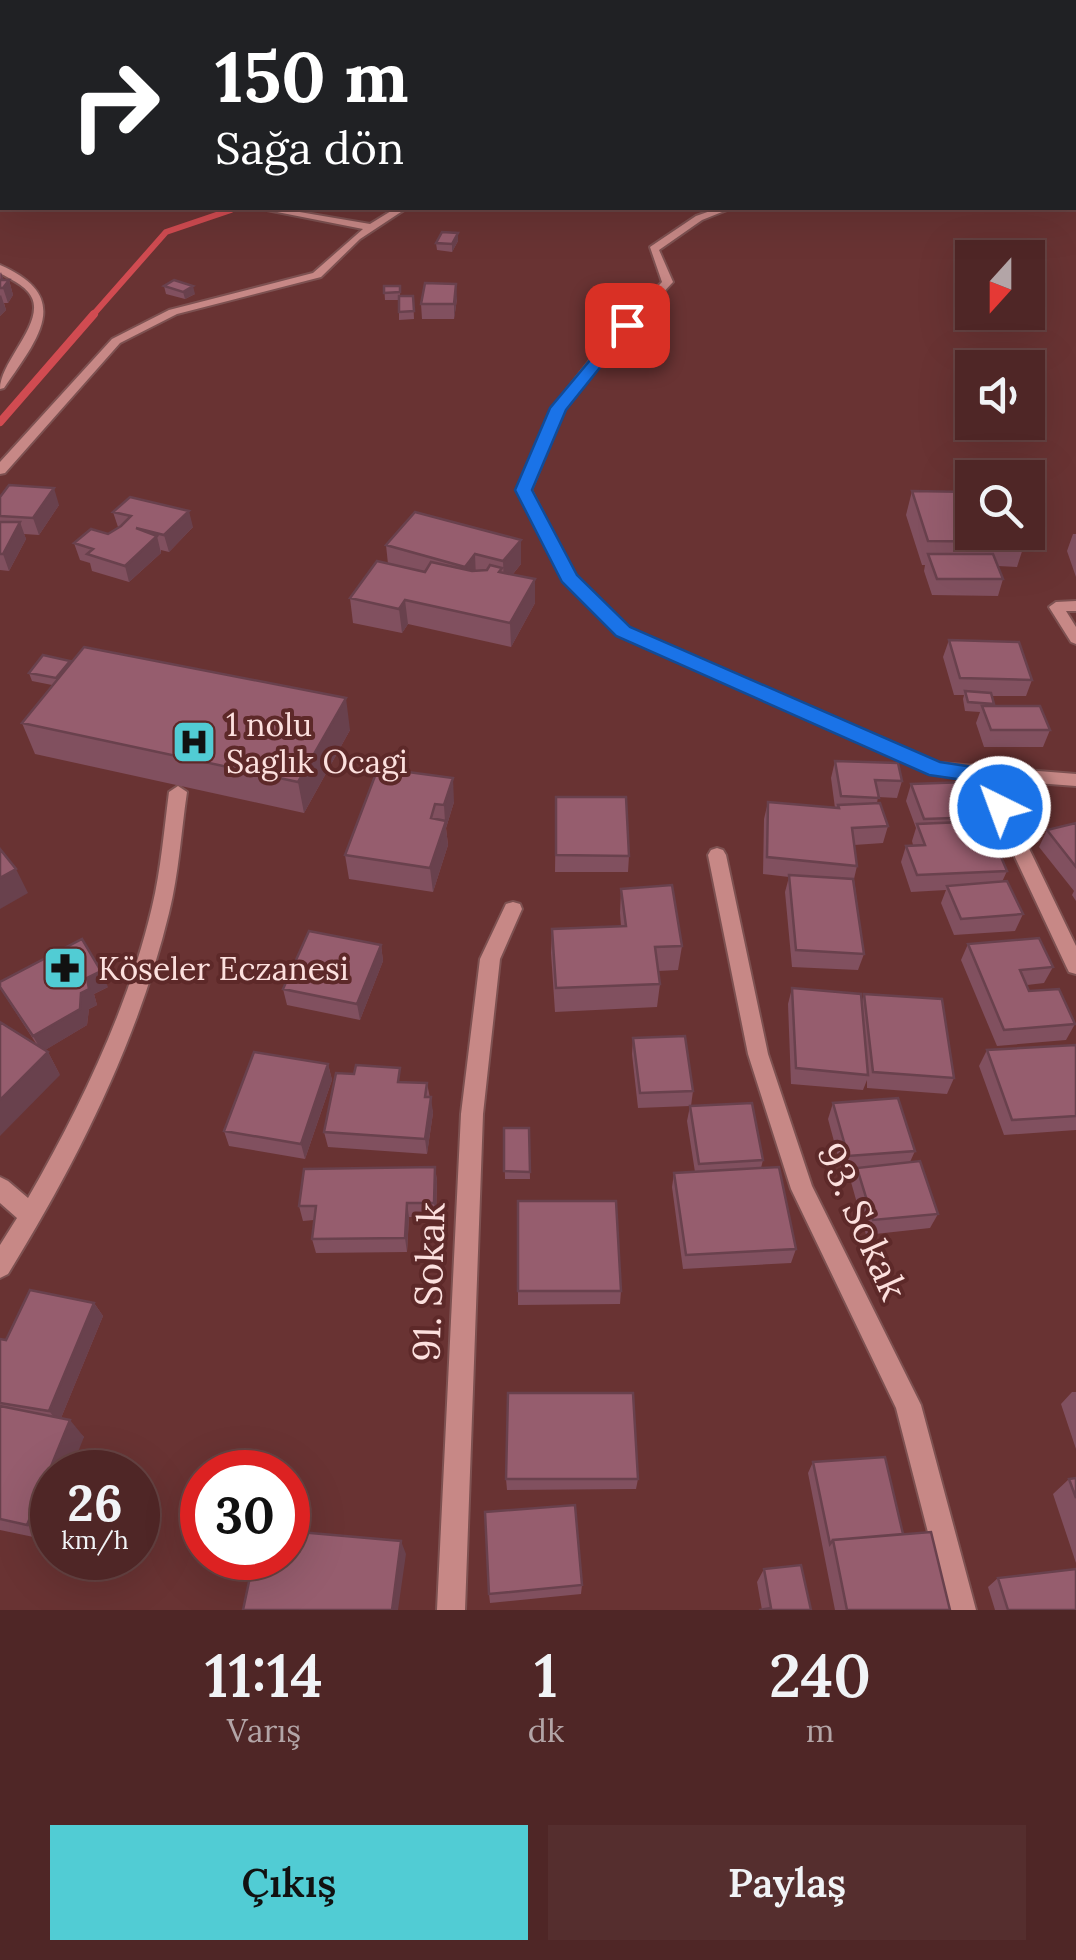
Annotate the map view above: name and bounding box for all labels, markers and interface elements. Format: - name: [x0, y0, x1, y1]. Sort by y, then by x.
- text: 150 m: [215, 32, 409, 121]
- icon: right: [50, 40, 180, 170]
- text: Sağa dön: [215, 119, 404, 176]
- north arrow: [955, 240, 1045, 330]
- map controls: [955, 240, 1045, 550]
- pin: [585, 283, 670, 368]
- icon: arrive: [600, 298, 655, 353]
- button: sound: [955, 350, 1045, 440]
- button: search: [955, 460, 1045, 550]
- place label: 1 nolu Saglık Ocagi: [226, 704, 408, 782]
- hospital icon: 1 nolu Saglık Ocagi: [171, 719, 217, 765]
- position arrow: [948, 755, 1052, 859]
- pharmacy icon: Köseler Eczanesi: [42, 945, 88, 991]
- place label: Köseler Eczanesi: [98, 948, 349, 989]
- street label: 93. Sokak: [807, 1135, 919, 1307]
- street label: 91. Sokak: [401, 1201, 455, 1362]
- speed limit sign: 30: [180, 1450, 310, 1580]
- text: 26: [67, 1471, 123, 1535]
- text: km/h: [61, 1524, 129, 1556]
- text: 11:14: [205, 1637, 323, 1713]
- text: 1: [534, 1637, 558, 1713]
- text: 240: [769, 1637, 871, 1713]
- text: Varış: [227, 1710, 301, 1751]
- text: dk: [528, 1710, 564, 1751]
- text: m: [806, 1710, 834, 1751]
- button: Çıkış: [50, 1825, 528, 1940]
- button: Paylaş: [548, 1825, 1026, 1940]

